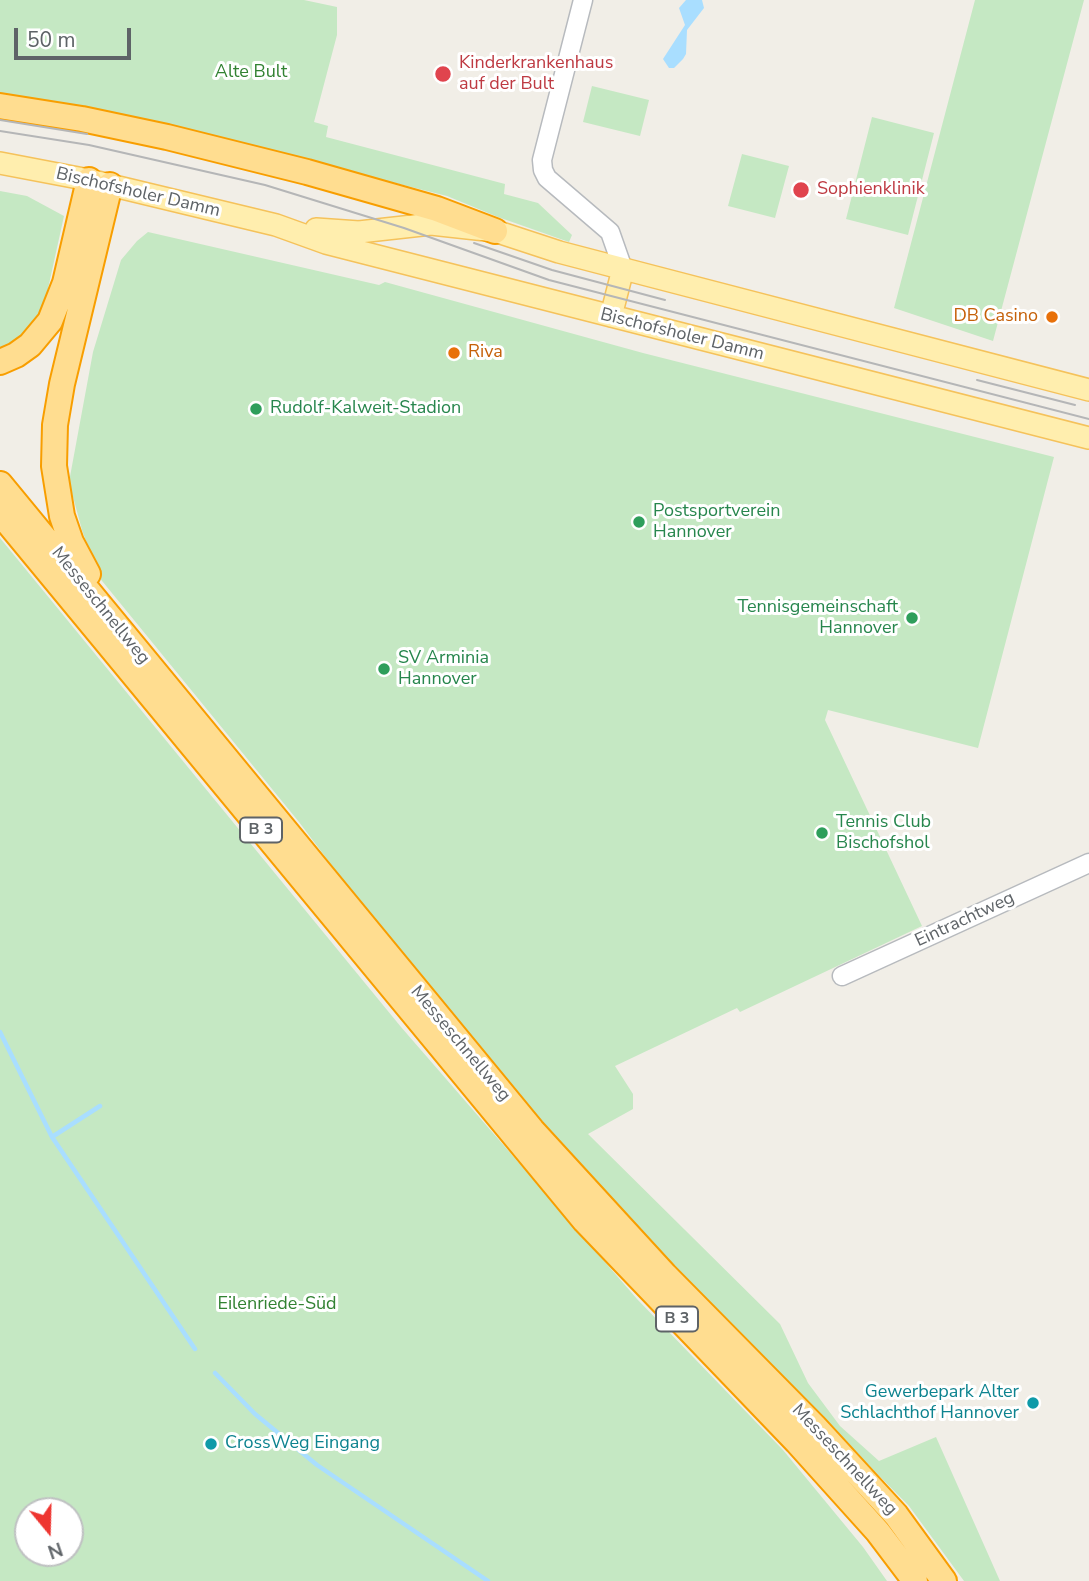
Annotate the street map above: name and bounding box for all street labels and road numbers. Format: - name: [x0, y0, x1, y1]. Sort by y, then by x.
- street label: Bischofsholer Damm: [54, 164, 222, 222]
- street label: Bischofsholer Damm: [598, 304, 766, 366]
- street label: Messeschnellweg: [46, 543, 154, 669]
- road number: B 3: [240, 818, 282, 842]
- street label: Eintrachtweg: [912, 888, 1018, 952]
- street label: Messeschnellweg: [405, 982, 515, 1106]
- road number: B 3: [656, 1306, 698, 1331]
- street label: Messeschnellweg: [787, 1400, 901, 1520]

